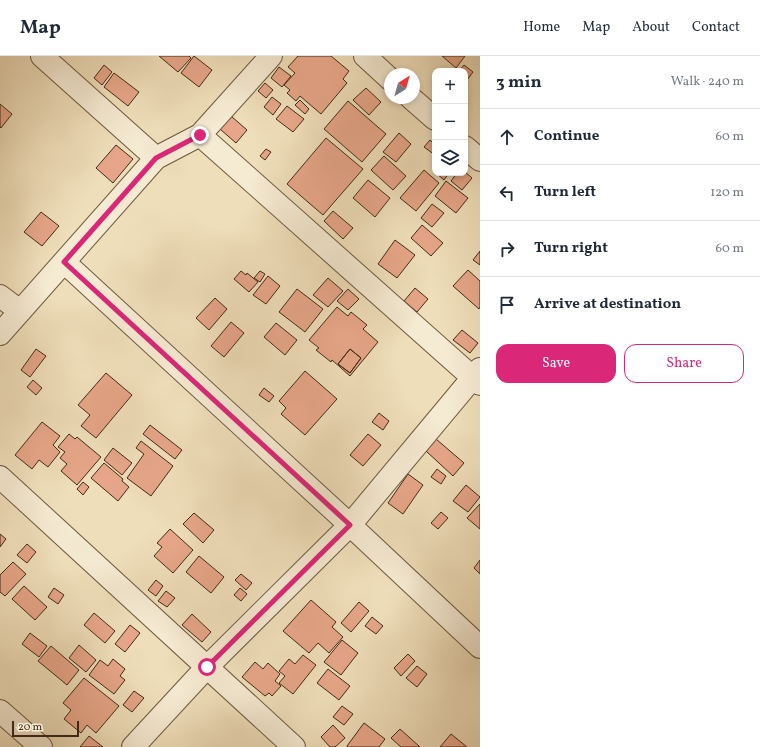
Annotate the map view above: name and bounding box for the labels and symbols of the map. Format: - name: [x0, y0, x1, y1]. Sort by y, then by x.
- north arrow: [384, 68, 420, 104]
- route end: [191, 126, 209, 144]
- route start: [198, 658, 216, 676]
- scale bar: [12, 719, 79, 738]

